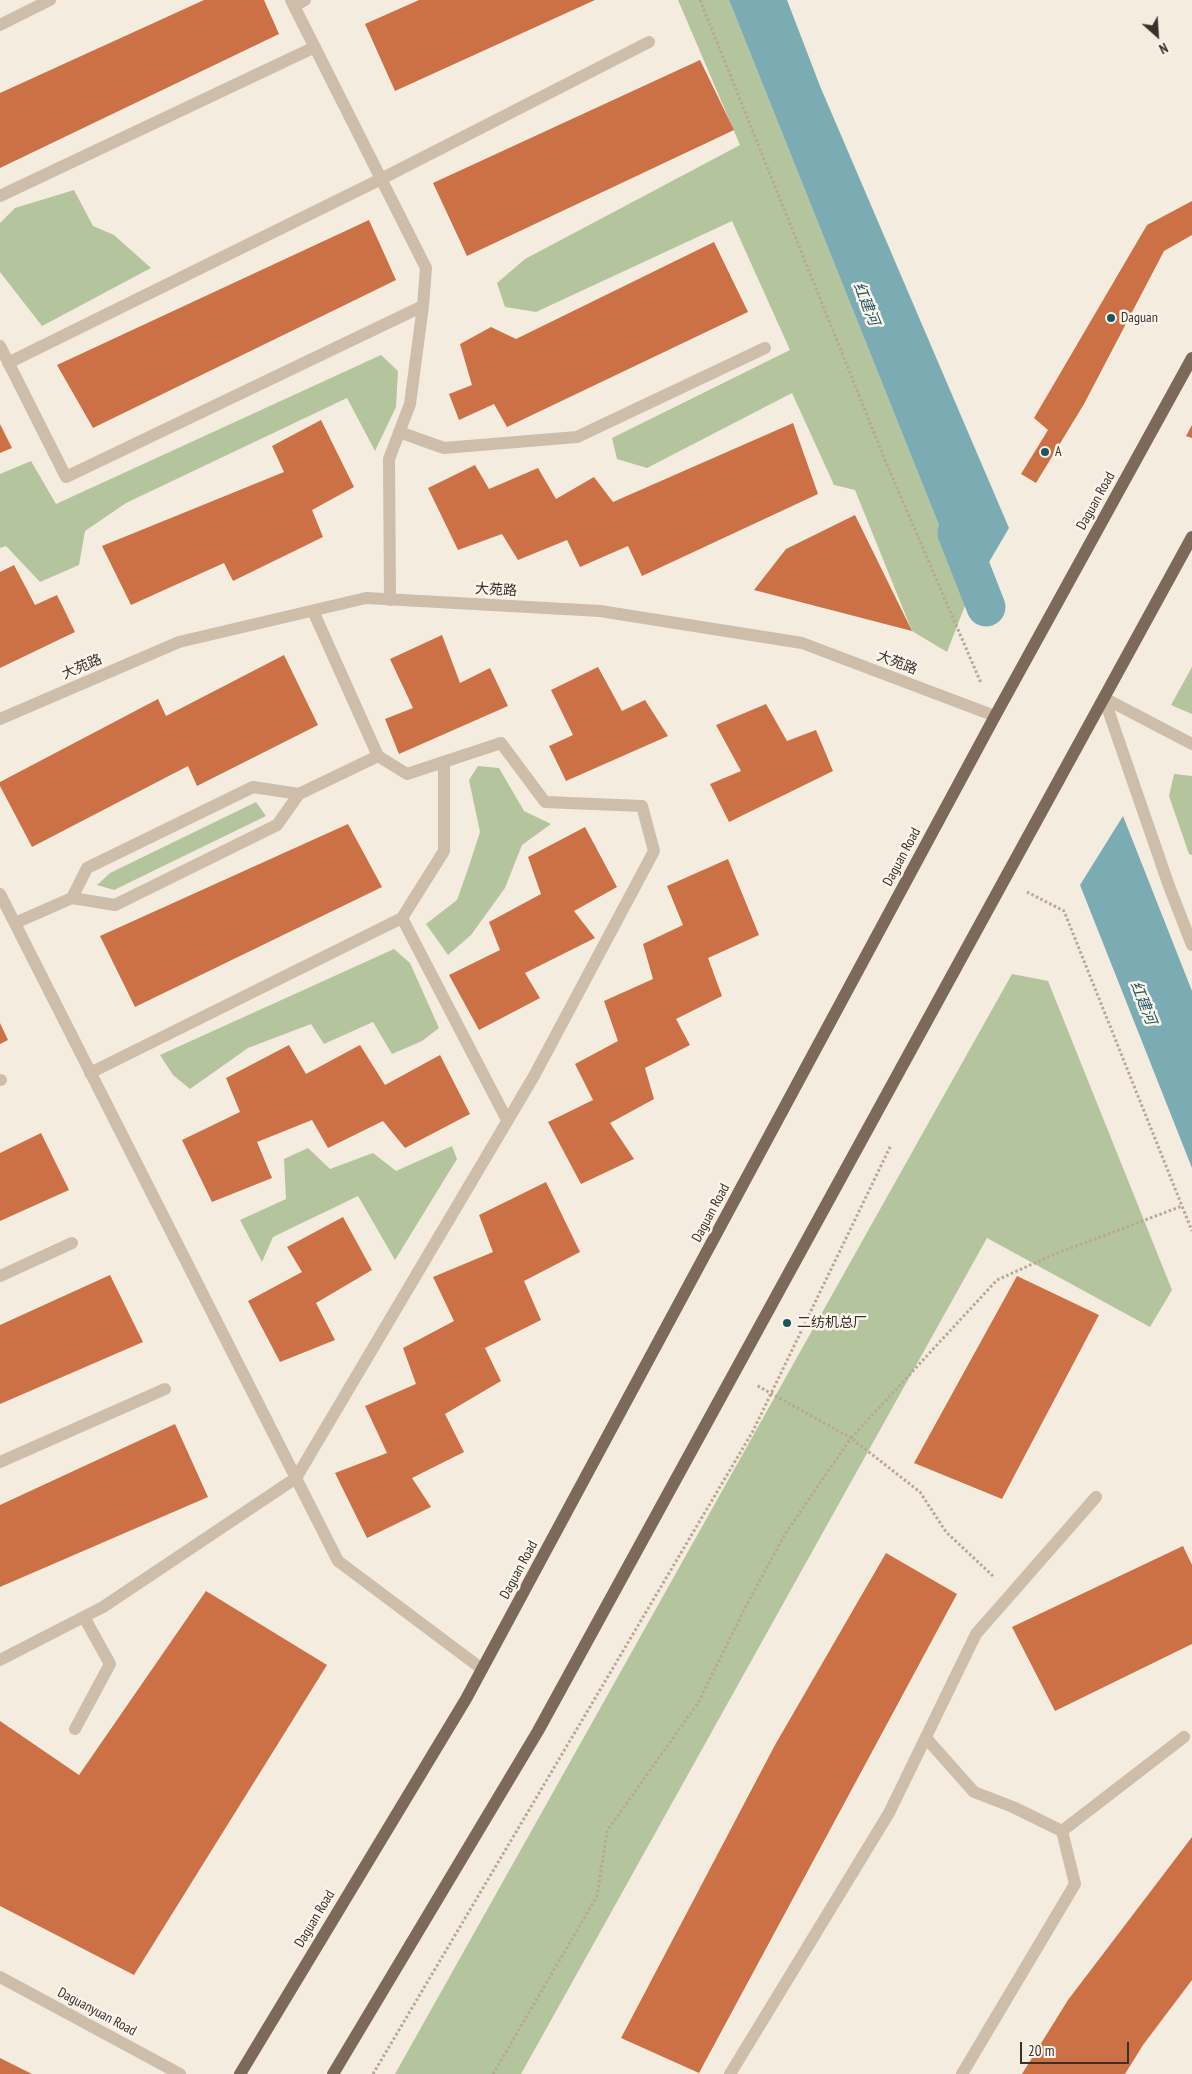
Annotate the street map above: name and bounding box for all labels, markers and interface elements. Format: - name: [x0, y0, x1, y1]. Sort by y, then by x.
- north arrow: [1132, 10, 1182, 60]
- text: N: [1156, 39, 1171, 58]
- water label: 红建河: [849, 280, 883, 328]
- place label: Daguan: [1121, 310, 1158, 326]
- marker: Daguan: [1105, 312, 1117, 324]
- place label: A: [1055, 444, 1062, 460]
- marker: A: [1039, 446, 1051, 458]
- street label: Daguan Road: [1073, 469, 1119, 533]
- street label: 大苑路: [475, 581, 517, 599]
- street label: 大苑路: [874, 648, 920, 678]
- street label: 大苑路: [59, 651, 105, 683]
- street label: Daguan Road: [880, 825, 924, 889]
- water label: 红建河: [1126, 979, 1160, 1027]
- street label: Daguan Road: [689, 1181, 733, 1245]
- place label: 二纺机总厂: [797, 1315, 867, 1331]
- marker: 二纺机总厂: [781, 1317, 793, 1329]
- street label: Daguan Road: [497, 1538, 541, 1602]
- street label: Daguan Road: [291, 1887, 339, 1951]
- street label: Daguanyuan Road: [55, 1984, 139, 2040]
- scale bar: [1022, 2032, 1131, 2064]
- text: 20 m: [1028, 2041, 1054, 2060]

